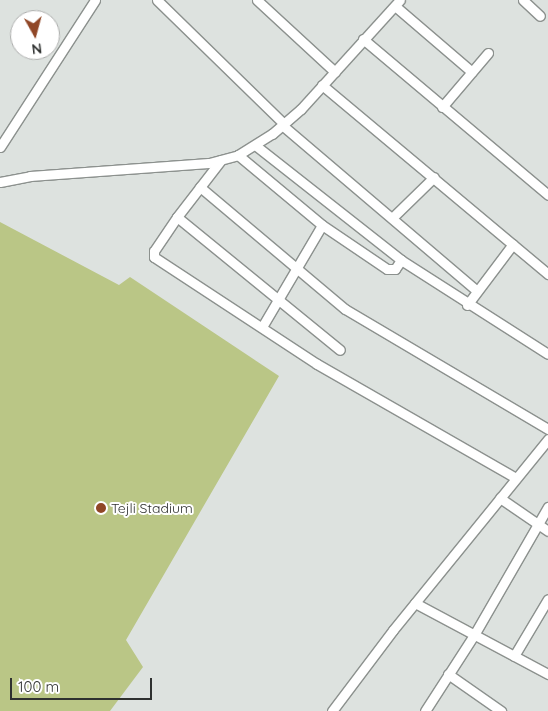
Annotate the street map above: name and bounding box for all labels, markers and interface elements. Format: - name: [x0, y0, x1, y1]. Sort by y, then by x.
- north arrow: [10, 10, 60, 60]
- text: N: [31, 39, 43, 58]
- place label: Tejli Stadium: [111, 500, 193, 516]
- marker: Tejli Stadium: [95, 502, 107, 514]
- scale bar: [12, 668, 155, 700]
- text: 100 m: [18, 677, 59, 696]

